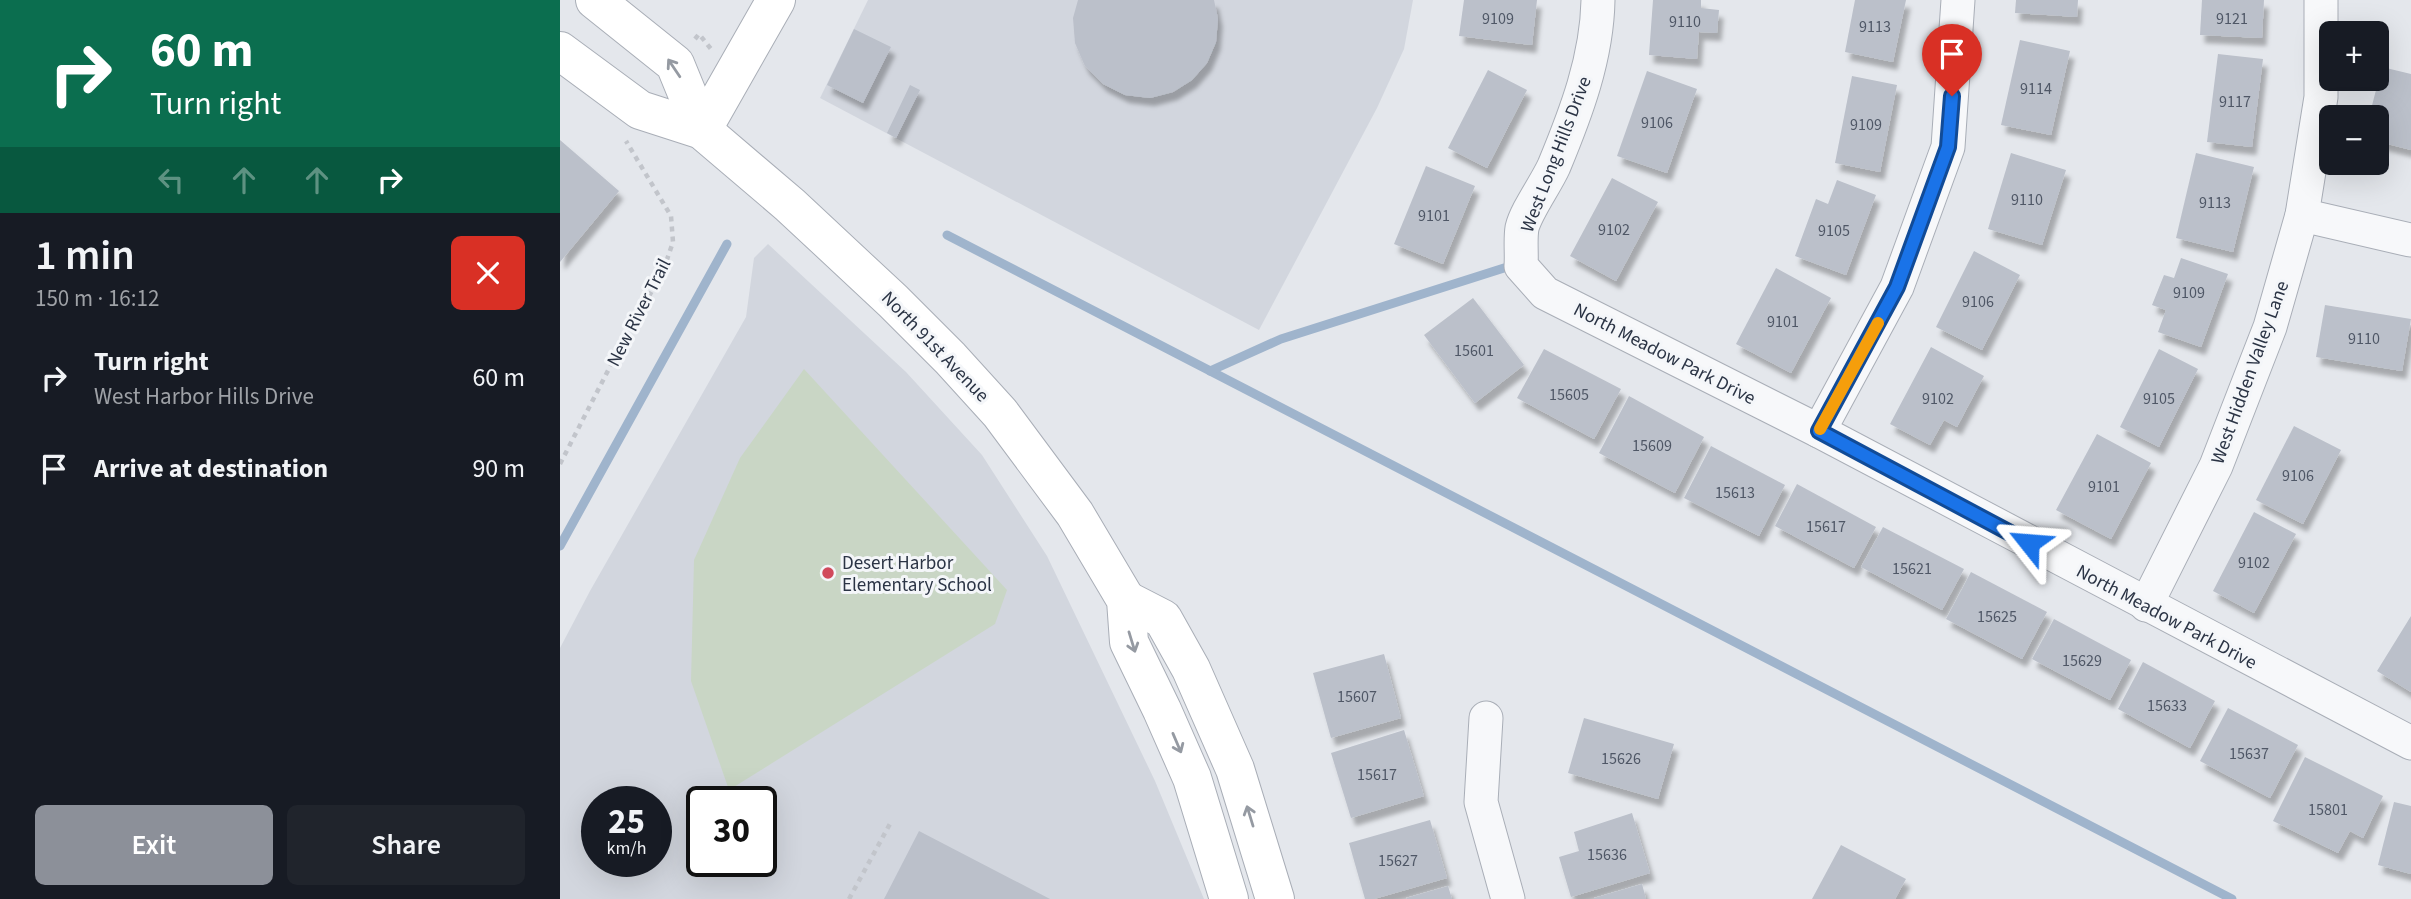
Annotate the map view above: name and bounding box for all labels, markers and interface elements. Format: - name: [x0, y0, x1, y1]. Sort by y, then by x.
- house number: 9109: [1482, 8, 1514, 30]
- house number: 9121: [2216, 8, 2248, 30]
- house number: 9110: [1669, 11, 1701, 33]
- text: 60 m: [150, 16, 254, 86]
- house number: 9113: [1859, 16, 1891, 38]
- map controls: [2319, 21, 2389, 175]
- button: +: [2319, 21, 2389, 91]
- pin: [1922, 24, 1982, 96]
- icon: right: [35, 28, 126, 119]
- icon: arrive: [1933, 35, 1971, 73]
- one-way arrow: [667, 59, 682, 78]
- street label: West Long Hills Drive: [1514, 73, 1599, 236]
- house number: 9114: [2020, 78, 2052, 100]
- text: Turn right: [150, 81, 281, 127]
- house number: 9117: [2219, 91, 2251, 113]
- button: −: [2319, 105, 2389, 175]
- house number: 9106: [1641, 112, 1673, 134]
- house number: 9109: [1850, 114, 1882, 136]
- icon: left: [152, 161, 190, 199]
- icon: ahead: [225, 161, 263, 199]
- icon: ahead: [298, 161, 336, 199]
- icon: right: [371, 161, 409, 199]
- house number: 9110: [2011, 189, 2043, 211]
- house number: 9113: [2199, 192, 2231, 214]
- house number: 9101: [1418, 205, 1450, 227]
- house number: 9102: [1598, 219, 1630, 241]
- house number: 9105: [1818, 220, 1850, 242]
- text: 1 min: [35, 226, 135, 286]
- button: close: [451, 236, 525, 310]
- street label: New River Trail: [601, 254, 678, 371]
- street label: West Hidden Valley Lane: [2205, 277, 2296, 468]
- text: 150 m · 16:12: [35, 282, 159, 315]
- house number: 9109: [2173, 282, 2205, 304]
- street label: North 91st Avenue: [875, 286, 995, 409]
- house number: 9106: [1962, 291, 1994, 313]
- street label: North Meadow Park Drive: [1569, 297, 1760, 412]
- house number: 9101: [1767, 311, 1799, 333]
- house number: 9110: [2348, 328, 2380, 350]
- house number: 15601: [1454, 340, 1494, 362]
- text: Turn right: [94, 343, 209, 380]
- icon: right: [35, 359, 73, 397]
- text: 60 m: [472, 359, 525, 396]
- text: West Harbor Hills Drive: [94, 380, 314, 413]
- house number: 15605: [1549, 384, 1589, 406]
- house number: 9102: [1922, 388, 1954, 410]
- house number: 9105: [2143, 388, 2175, 410]
- house number: 15609: [1632, 435, 1672, 457]
- icon: arrive: [35, 450, 73, 488]
- text: Arrive at destination: [94, 450, 328, 487]
- text: 90 m: [472, 450, 525, 487]
- house number: 9106: [2282, 465, 2314, 487]
- house number: 9101: [2088, 476, 2120, 498]
- house number: 15613: [1715, 482, 1755, 504]
- position arrow: [1992, 506, 2066, 580]
- house number: 15617: [1806, 516, 1846, 538]
- place label: Desert Harbor Elementary School: [842, 550, 992, 599]
- house number: 9102: [2238, 552, 2270, 574]
- house number: 15621: [1892, 558, 1932, 580]
- street label: North Meadow Park Drive: [2071, 558, 2261, 676]
- marker: Desert Harbor Elementary School: [820, 565, 836, 581]
- house number: 15625: [1977, 606, 2017, 628]
- one-way arrow: [1127, 631, 1140, 653]
- house number: 15629: [2062, 650, 2102, 672]
- house number: 15607: [1337, 686, 1377, 708]
- house number: 15633: [2147, 695, 2187, 717]
- one-way arrow: [1171, 732, 1184, 753]
- house number: 15637: [2229, 743, 2269, 765]
- house number: 15626: [1601, 748, 1641, 770]
- house number: 15617: [1357, 764, 1397, 786]
- speed limit sign: 30: [686, 786, 777, 877]
- text: 25: [608, 797, 645, 847]
- house number: 15801: [2308, 799, 2348, 821]
- button: Exit: [35, 805, 273, 885]
- button: Share: [287, 805, 525, 885]
- one-way arrow: [1243, 805, 1256, 827]
- text: km/h: [607, 836, 646, 861]
- house number: 15636: [1587, 844, 1627, 866]
- house number: 15627: [1378, 850, 1418, 872]

